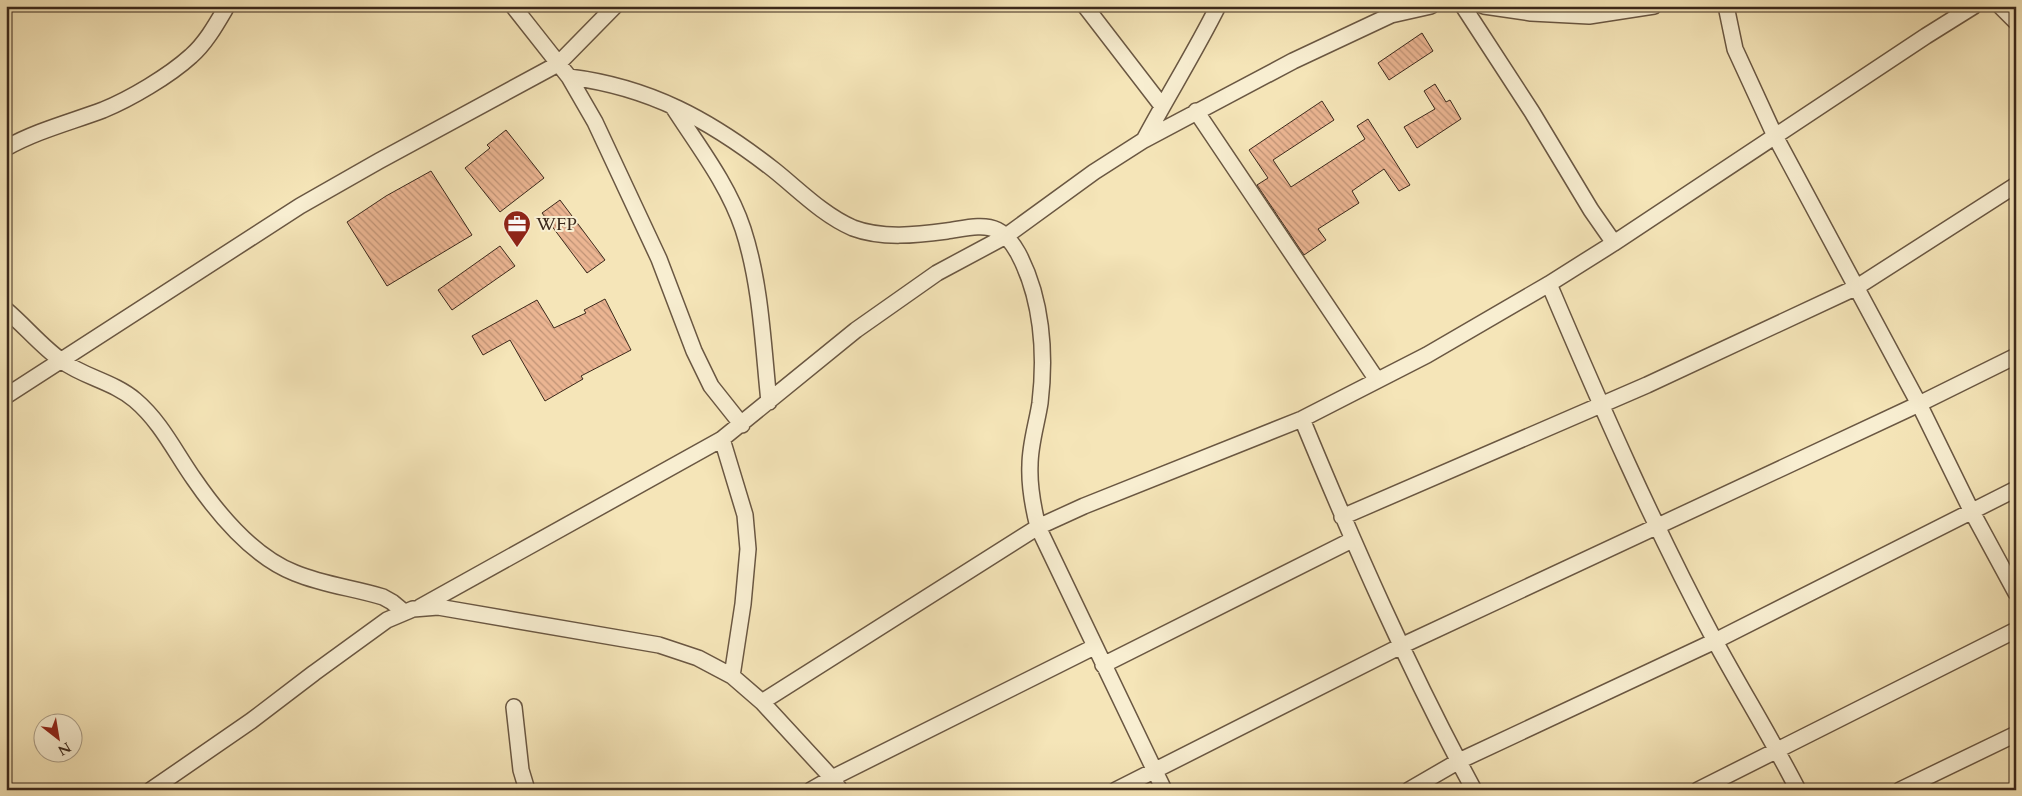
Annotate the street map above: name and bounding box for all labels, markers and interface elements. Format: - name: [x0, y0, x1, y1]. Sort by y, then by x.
- office icon: WFP: [502, 209, 532, 248]
- place label: WFP: [535, 212, 577, 237]
- north arrow: [32, 714, 82, 764]
- text: N: [54, 737, 75, 760]

